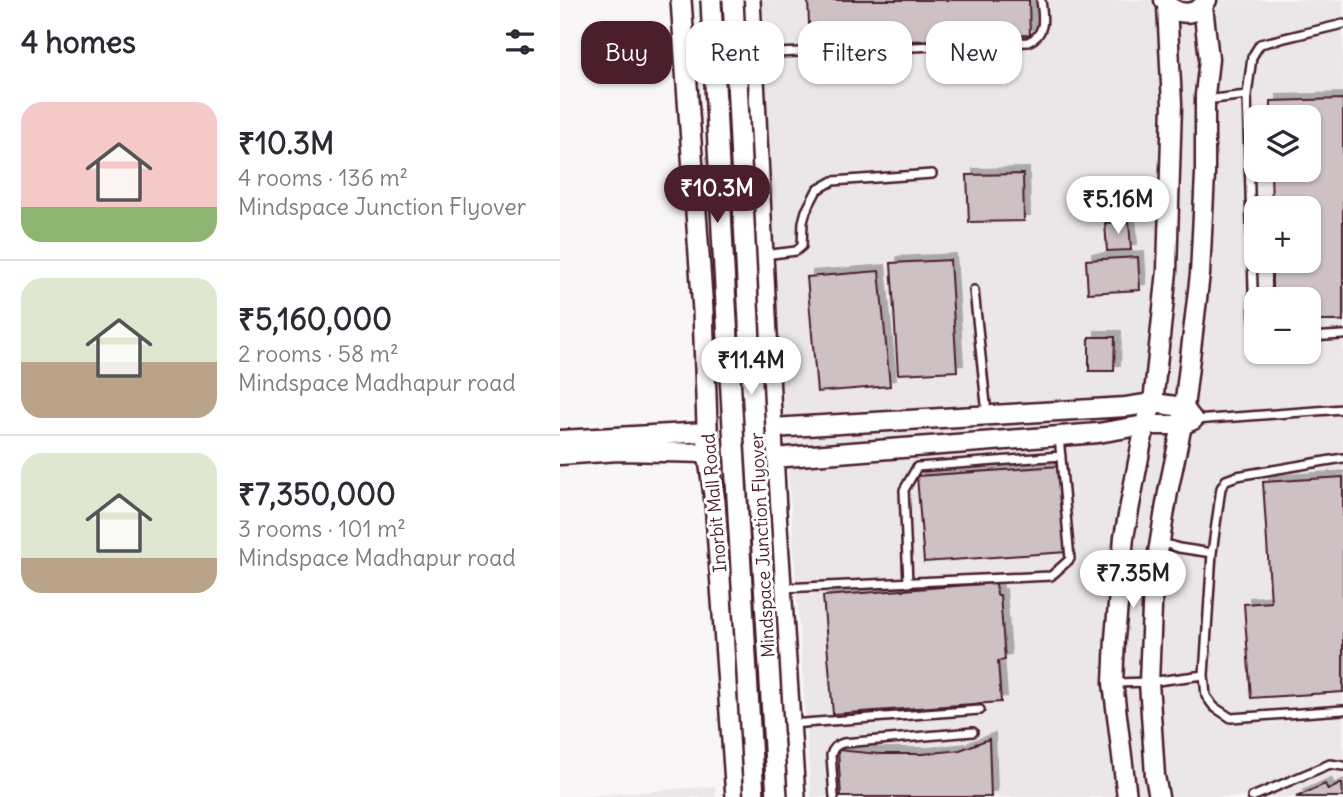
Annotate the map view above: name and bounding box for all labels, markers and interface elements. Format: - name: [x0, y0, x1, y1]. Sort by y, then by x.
- chip: Buy: [581, 21, 672, 84]
- chip: Rent: [686, 21, 784, 84]
- chip: Filters: [798, 21, 912, 84]
- chip: New: [926, 21, 1022, 84]
- text: 4 homes: [21, 23, 136, 61]
- icon: filters: [501, 23, 539, 61]
- map controls: [1244, 105, 1321, 364]
- button: layers: [1244, 105, 1321, 182]
- text: ₹10.3M: [238, 124, 334, 162]
- icon: home: [77, 130, 161, 214]
- text: 4 rooms · 136 m²: [238, 163, 408, 192]
- pin: ₹10.3M: [660, 166, 774, 225]
- text: ₹10.3M: [680, 173, 754, 202]
- pin: ₹5.16M: [1061, 176, 1175, 236]
- text: ₹5.16M: [1082, 184, 1154, 213]
- text: Mindspace Junction Flyover: [238, 192, 526, 221]
- button: +: [1244, 196, 1321, 273]
- button: −: [1244, 287, 1321, 364]
- text: ₹5,160,000: [238, 300, 392, 338]
- icon: home: [77, 306, 161, 390]
- pin: ₹11.4M: [694, 338, 808, 397]
- text: 2 rooms · 58 m²: [238, 339, 399, 368]
- text: ₹11.4M: [717, 345, 785, 374]
- text: Mindspace Madhapur road: [238, 368, 516, 397]
- street label: Mindspace Junction Flyover: [745, 431, 779, 658]
- street label: Inorbit Mall Road: [696, 432, 732, 573]
- text: ₹7,350,000: [238, 475, 396, 513]
- icon: home: [77, 481, 161, 565]
- text: 3 rooms · 101 m²: [238, 514, 406, 543]
- text: Mindspace Madhapur road: [238, 543, 516, 572]
- pin: ₹7.35M: [1076, 550, 1190, 610]
- text: ₹7.35M: [1096, 558, 1170, 587]

